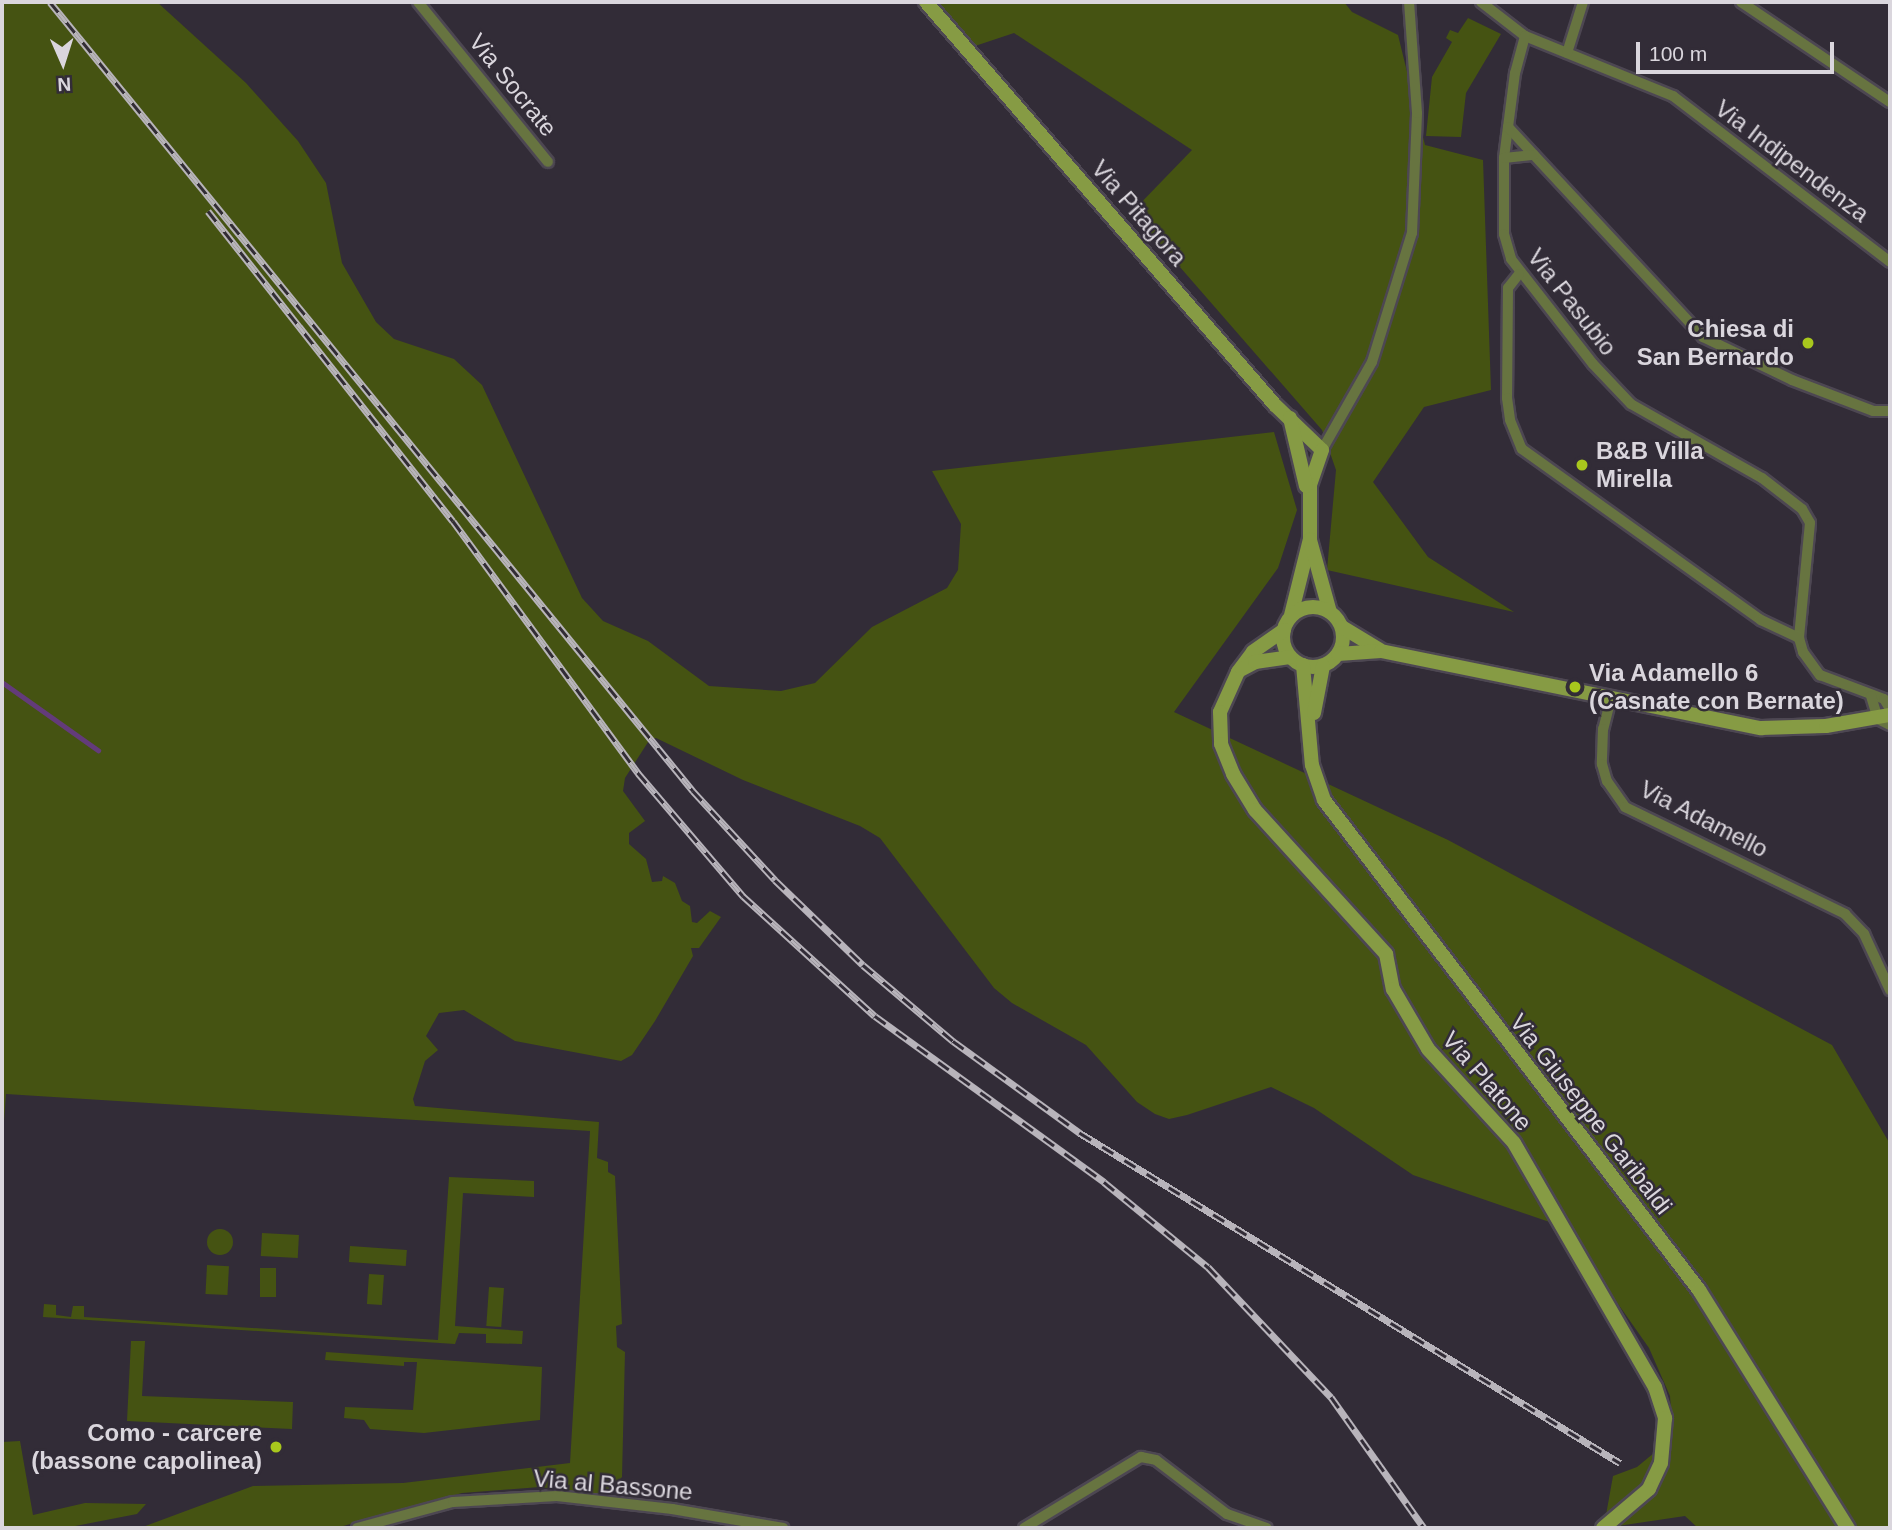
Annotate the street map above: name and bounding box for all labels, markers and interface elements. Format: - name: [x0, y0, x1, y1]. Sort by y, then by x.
- north arrow: [28, 28, 98, 98]
- street label: Via Socrate: [463, 28, 563, 142]
- scale bar: [1640, 28, 1838, 72]
- text: 100 m: [1649, 42, 1707, 65]
- text: N: [57, 74, 72, 95]
- street label: Via Indipendenza: [1709, 94, 1875, 228]
- street label: Via Pitagora: [1085, 154, 1193, 272]
- street label: Via Pasubio: [1521, 243, 1623, 361]
- place label: Chiesa di San Bernardo: [1637, 315, 1794, 371]
- marker: Chiesa di San Bernardo: [1800, 335, 1816, 351]
- place label: B&B Villa Mirella: [1596, 437, 1704, 493]
- marker: B&B Villa Mirella: [1574, 457, 1590, 473]
- place label: Via Adamello 6 (Casnate con Bernate): [1589, 659, 1844, 715]
- marker: Via Adamello 6 (Casnate con Bernate): [1567, 679, 1583, 695]
- street label: Via Adamello: [1635, 774, 1773, 864]
- street label: Via Giuseppe Garibaldi: [1504, 1008, 1678, 1220]
- street label: Via Platone: [1436, 1025, 1538, 1137]
- place label: Como - carcere (bassone capolinea): [31, 1419, 262, 1475]
- marker: Como - carcere (bassone capolinea): [268, 1439, 284, 1455]
- street label: Via al Bassone: [532, 1464, 694, 1506]

